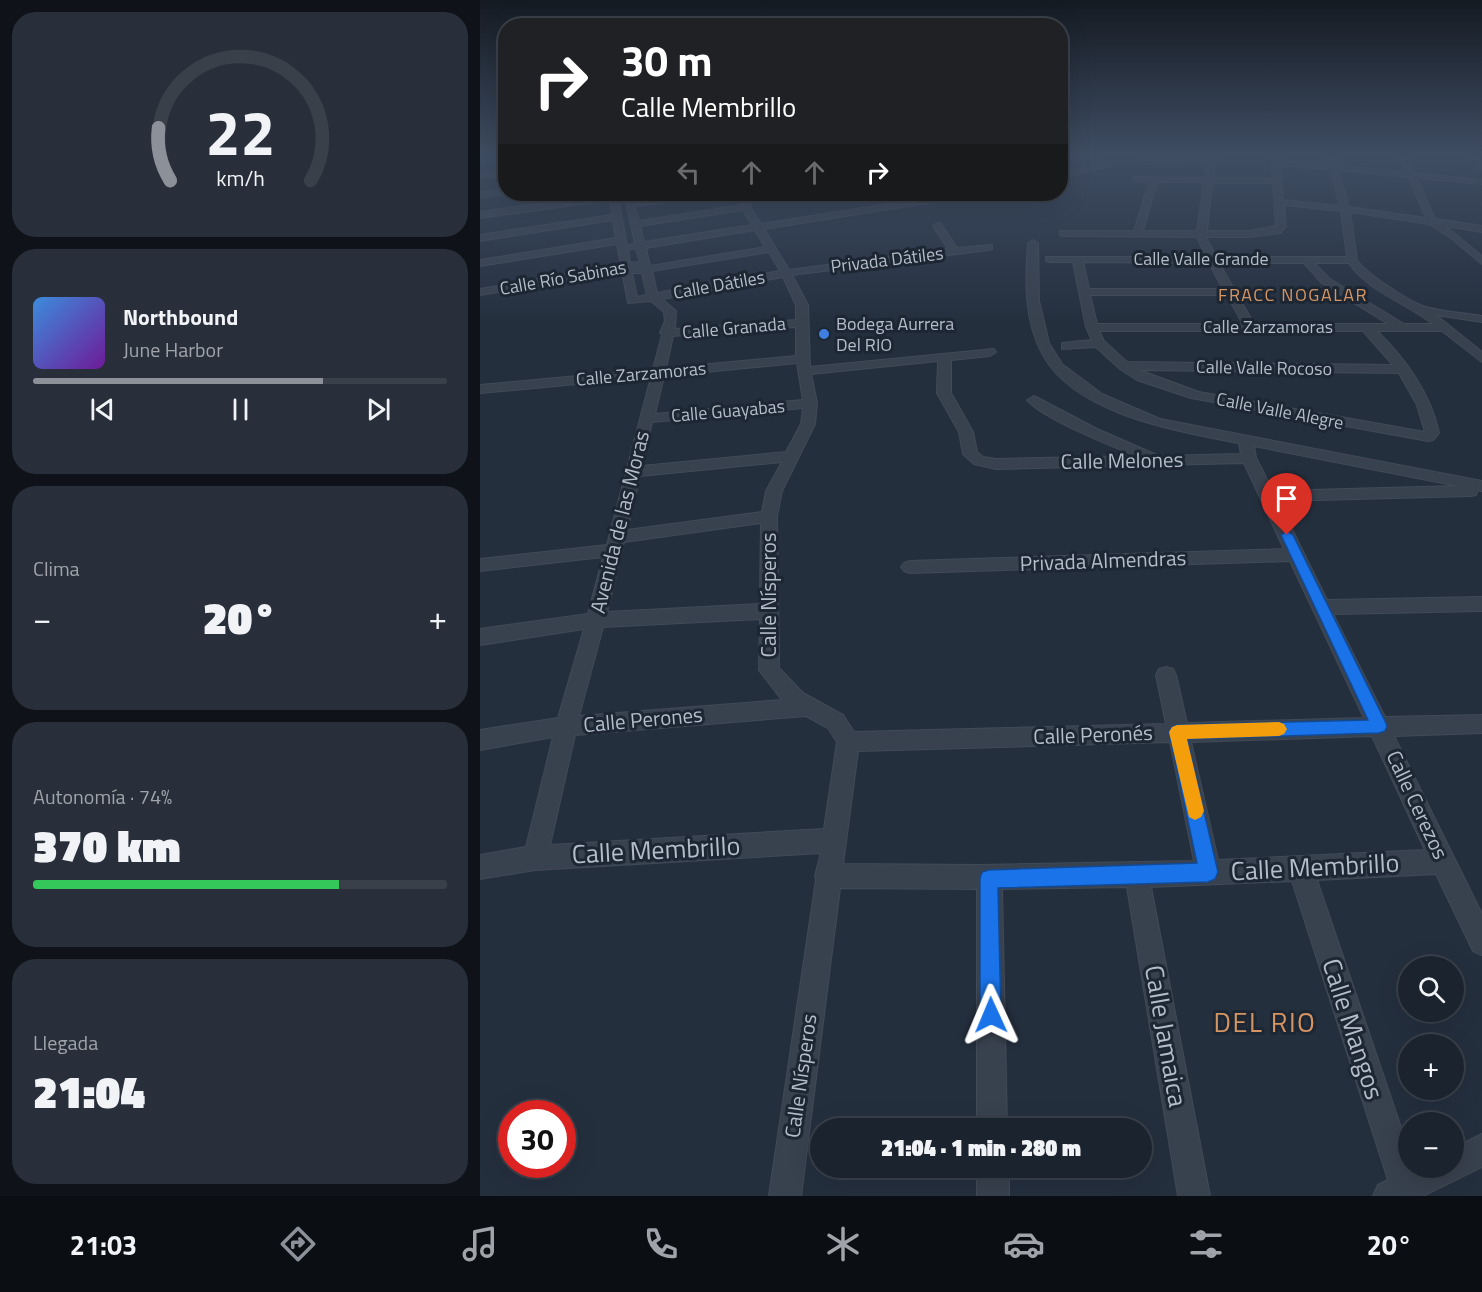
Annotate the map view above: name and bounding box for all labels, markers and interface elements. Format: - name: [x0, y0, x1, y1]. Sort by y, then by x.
- text: 30 m: [621, 28, 713, 92]
- icon: right: [522, 42, 600, 120]
- text: 22: [205, 85, 275, 180]
- text: Calle Membrillo: [621, 86, 796, 127]
- icon: left: [672, 156, 705, 189]
- icon: ahead: [735, 156, 768, 189]
- icon: ahead: [798, 156, 831, 189]
- icon: right: [861, 156, 894, 189]
- text: km/h: [216, 163, 264, 195]
- street label: Privada Dátiles: [829, 239, 945, 280]
- street label: Calle Valle Grande: [1133, 245, 1269, 272]
- street label: Calle Río Sabinas: [498, 253, 628, 302]
- street label: Calle Dátiles: [671, 263, 767, 306]
- district label: FRACC NOGALAR: [1218, 281, 1368, 308]
- text: Northbound: [123, 300, 238, 334]
- street label: Calle Granada: [681, 310, 787, 345]
- place label: Bodega Aurrera Del RIO: [836, 310, 954, 358]
- street label: Calle Zarzamoras: [1203, 313, 1333, 340]
- marker: Bodega Aurrera Del RIO: [817, 327, 831, 341]
- text: June Harbor: [123, 334, 223, 365]
- street label: Calle Valle Rocoso: [1196, 353, 1332, 382]
- street label: Calle Zarzamoras: [575, 354, 707, 393]
- street label: Calle Valle Alegre: [1214, 385, 1346, 436]
- street label: Calle Guayabas: [670, 392, 786, 429]
- icon: previous: [86, 393, 119, 426]
- icon: pause: [224, 393, 257, 426]
- icon: next: [362, 393, 395, 426]
- street label: Avenida de las Moras: [581, 427, 657, 616]
- street label: Calle Melones: [1060, 443, 1184, 477]
- pin: [1261, 473, 1312, 535]
- icon: arrive: [1270, 482, 1303, 515]
- street label: Calle Nísperos: [752, 532, 784, 658]
- street label: Privada Almendras: [1019, 541, 1187, 579]
- text: Clima: [33, 553, 80, 584]
- text: 20°: [203, 583, 277, 651]
- text: −: [33, 593, 51, 643]
- text: +: [429, 593, 447, 643]
- street label: Calle Perones: [582, 698, 704, 740]
- street label: Calle Peronés: [1033, 716, 1153, 752]
- street label: Calle Cerezos: [1379, 745, 1457, 864]
- text: Autonomía · 74%: [33, 781, 172, 812]
- text: 370 km: [33, 811, 181, 879]
- street label: Calle Membrillo: [571, 826, 741, 873]
- street label: Calle Membrillo: [1230, 843, 1400, 890]
- street label: Calle Mangos: [1312, 953, 1395, 1104]
- map controls: [1398, 956, 1464, 1178]
- button: search: [1398, 956, 1464, 1022]
- street label: Calle Jamaica: [1135, 962, 1198, 1110]
- position arrow: [959, 983, 1023, 1047]
- district label: DEL RIO: [1214, 1001, 1316, 1042]
- street label: Calle Nísperos: [775, 1012, 825, 1140]
- text: Llegada: [33, 1027, 98, 1058]
- button: +: [1398, 1034, 1464, 1100]
- text: 21:04: [33, 1057, 145, 1125]
- speed limit sign: 30: [498, 1100, 576, 1178]
- button: −: [1398, 1112, 1464, 1178]
- text: 21:04 · 1 min · 280 m: [881, 1131, 1081, 1165]
- icon: directions: [277, 1223, 319, 1265]
- icon: music: [459, 1223, 501, 1265]
- icon: phone: [640, 1223, 682, 1265]
- icon: climate: [822, 1223, 864, 1265]
- icon: car: [1003, 1223, 1045, 1265]
- icon: filters: [1185, 1223, 1227, 1265]
- text: 21:03: [70, 1224, 137, 1265]
- text: 20°: [1367, 1224, 1412, 1265]

